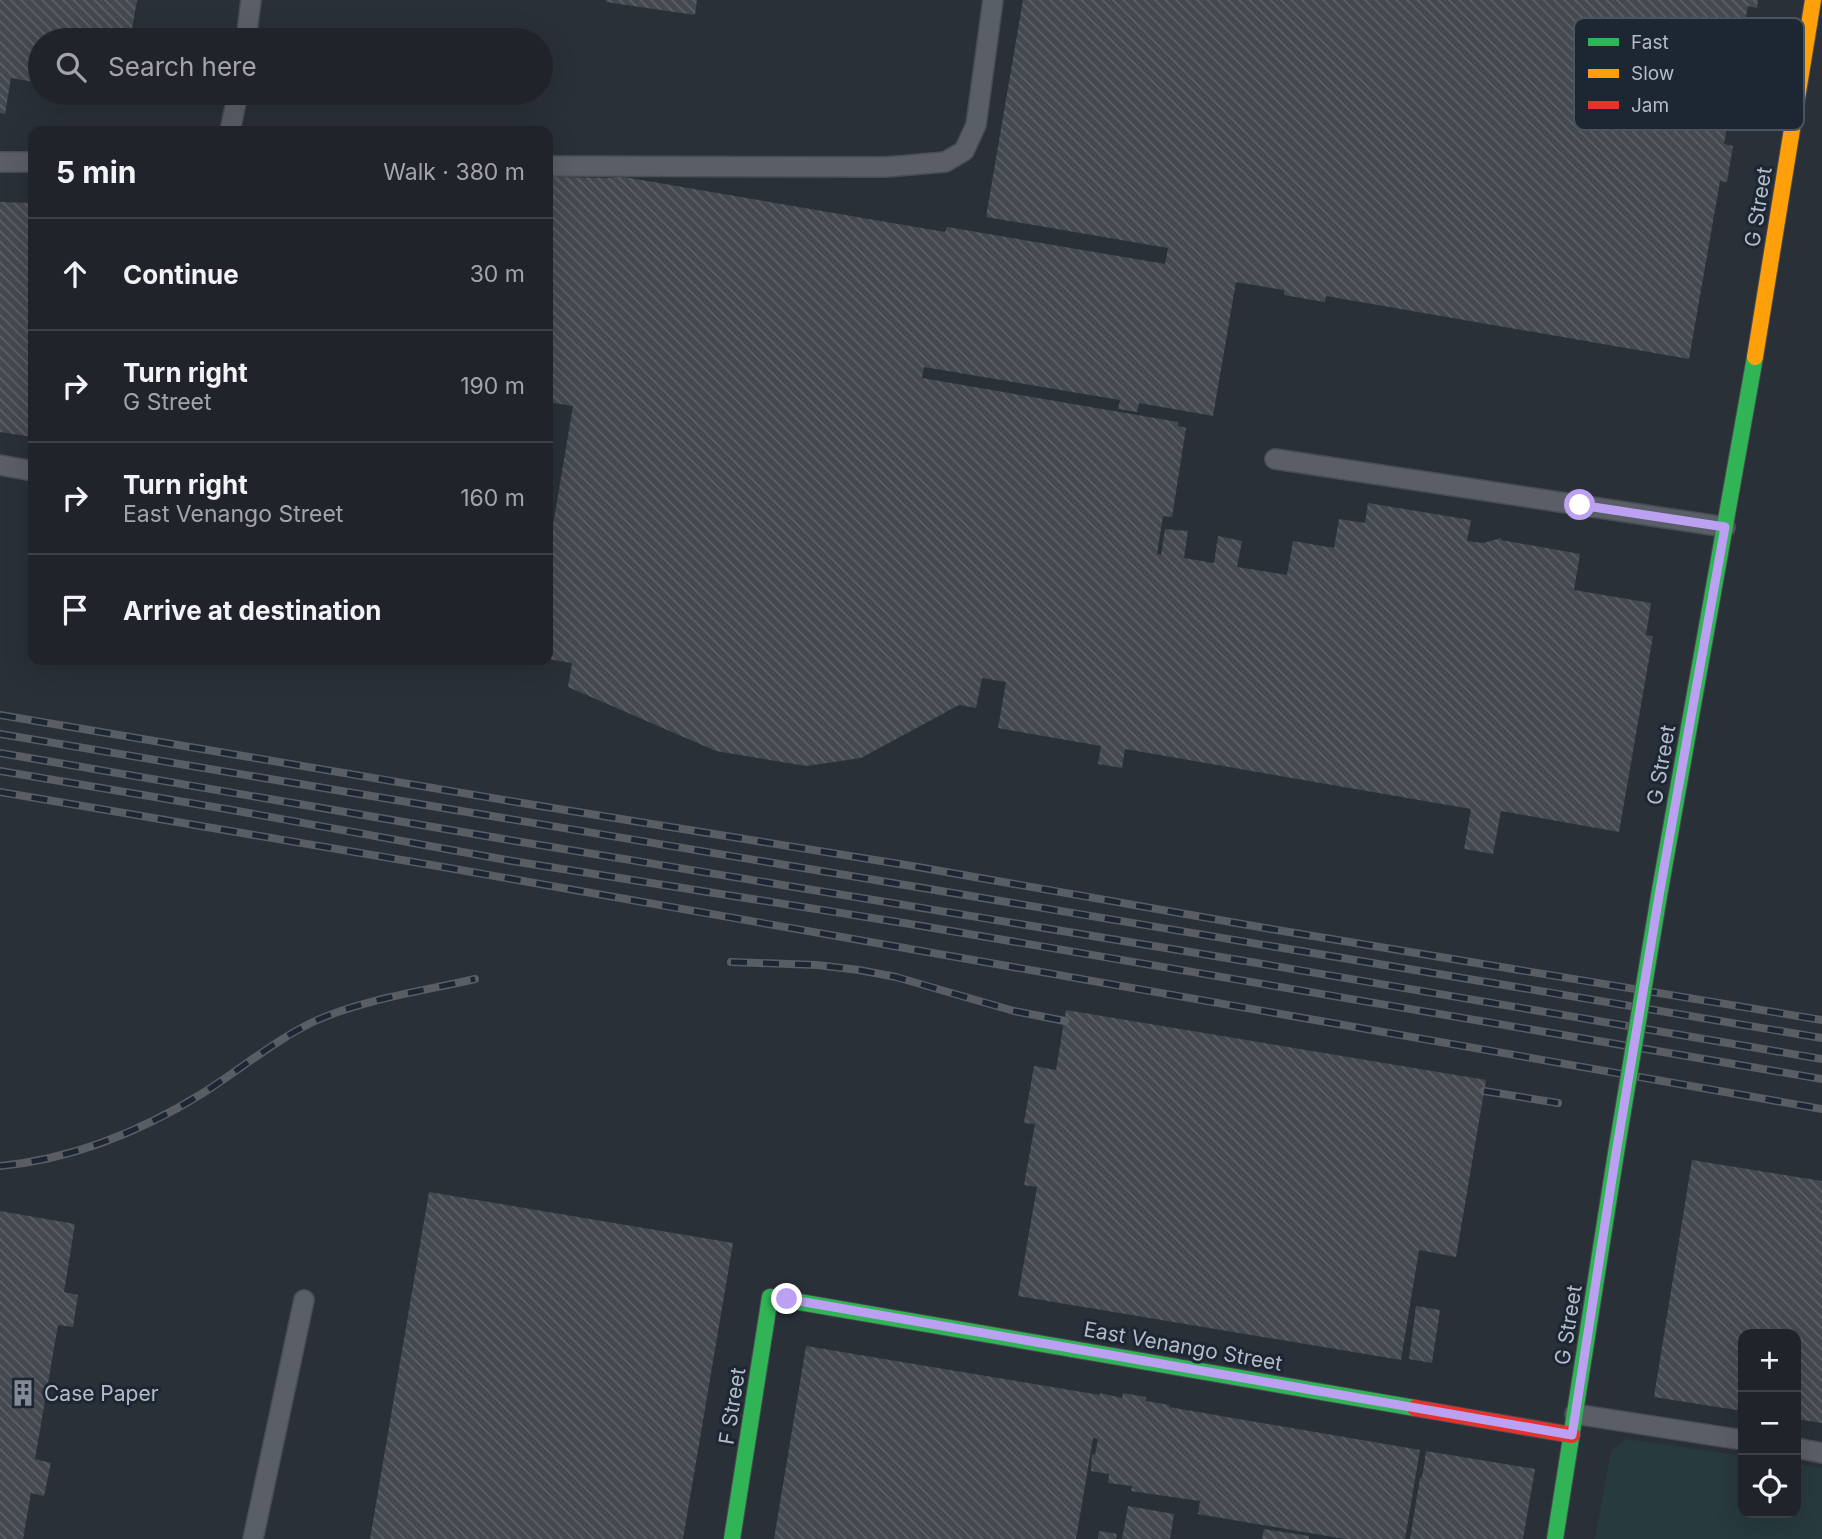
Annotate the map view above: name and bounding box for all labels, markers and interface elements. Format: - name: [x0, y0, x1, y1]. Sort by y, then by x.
- legend: [1574, 18, 1804, 130]
- search box: [28, 28, 553, 105]
- text: Fast: [1631, 31, 1669, 54]
- icon: search: [52, 48, 90, 86]
- text: Search here: [108, 51, 257, 82]
- text: Slow: [1631, 62, 1674, 85]
- text: Jam: [1631, 94, 1669, 117]
- text: 5 min: [56, 154, 136, 190]
- text: Walk · 380 m: [383, 158, 525, 186]
- street label: G Street: [1739, 165, 1777, 249]
- icon: ahead: [56, 255, 94, 293]
- text: Continue: [123, 259, 239, 290]
- text: 30 m: [470, 260, 525, 288]
- text: Turn right: [123, 357, 248, 388]
- icon: right: [56, 367, 94, 405]
- text: 190 m: [460, 372, 525, 400]
- text: G Street: [123, 388, 212, 416]
- text: Turn right: [123, 469, 248, 500]
- icon: right: [56, 479, 94, 517]
- text: 160 m: [460, 484, 525, 512]
- route start: [1564, 489, 1595, 520]
- text: East Venango Street: [123, 500, 343, 528]
- icon: arrive: [56, 591, 94, 629]
- text: Arrive at destination: [123, 595, 382, 626]
- street label: G Street: [1642, 723, 1680, 807]
- route end: [771, 1283, 802, 1314]
- street label: G Street: [1549, 1283, 1587, 1367]
- street label: East Venango Street: [1082, 1316, 1284, 1376]
- map controls: [1738, 1329, 1801, 1518]
- button: +: [1738, 1329, 1801, 1392]
- street label: F Street: [714, 1366, 750, 1446]
- building icon: Case Paper: [8, 1378, 38, 1408]
- place label: Case Paper: [44, 1381, 159, 1406]
- button: −: [1738, 1392, 1801, 1455]
- button: locate: [1738, 1455, 1801, 1518]

